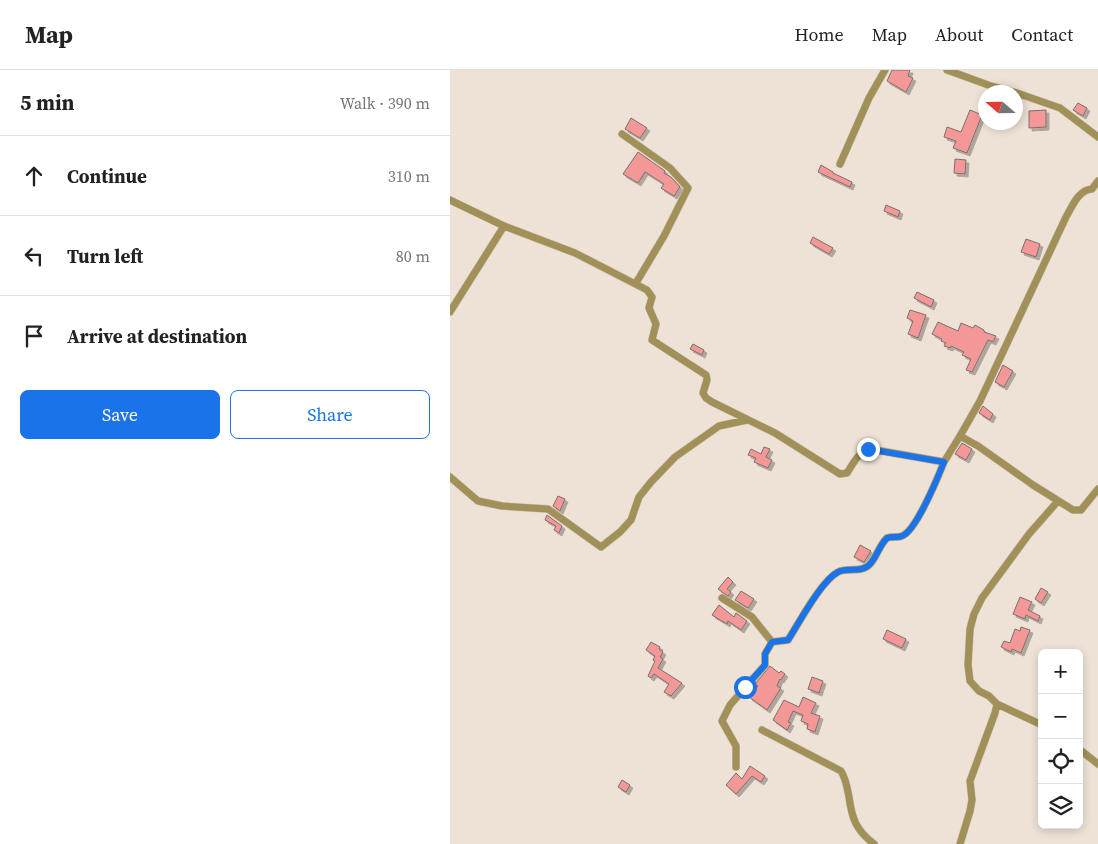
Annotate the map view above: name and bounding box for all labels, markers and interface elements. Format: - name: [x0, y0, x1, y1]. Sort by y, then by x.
- text: Map: [25, 18, 73, 51]
- text: Home: [795, 22, 844, 47]
- text: Map: [872, 22, 907, 47]
- text: About: [935, 22, 983, 47]
- text: Contact: [1011, 22, 1073, 47]
- north arrow: [978, 85, 1023, 130]
- text: 5 min: [20, 88, 75, 117]
- text: Walk · 390 m: [340, 92, 430, 114]
- icon: ahead: [20, 162, 48, 190]
- text: Continue: [67, 163, 147, 189]
- text: 310 m: [388, 165, 430, 187]
- icon: left: [20, 242, 48, 270]
- text: Turn left: [67, 243, 143, 269]
- text: 80 m: [396, 245, 430, 267]
- icon: arrive: [20, 322, 48, 350]
- text: Arrive at destination: [67, 323, 247, 349]
- button: Save: [20, 390, 220, 439]
- button: Share: [230, 390, 430, 439]
- route end: [857, 438, 880, 461]
- map controls: [1038, 649, 1083, 829]
- button: +: [1038, 649, 1083, 694]
- route start: [734, 676, 757, 699]
- button: −: [1038, 694, 1083, 739]
- button: locate: [1038, 739, 1083, 784]
- button: layers: [1038, 784, 1083, 829]

